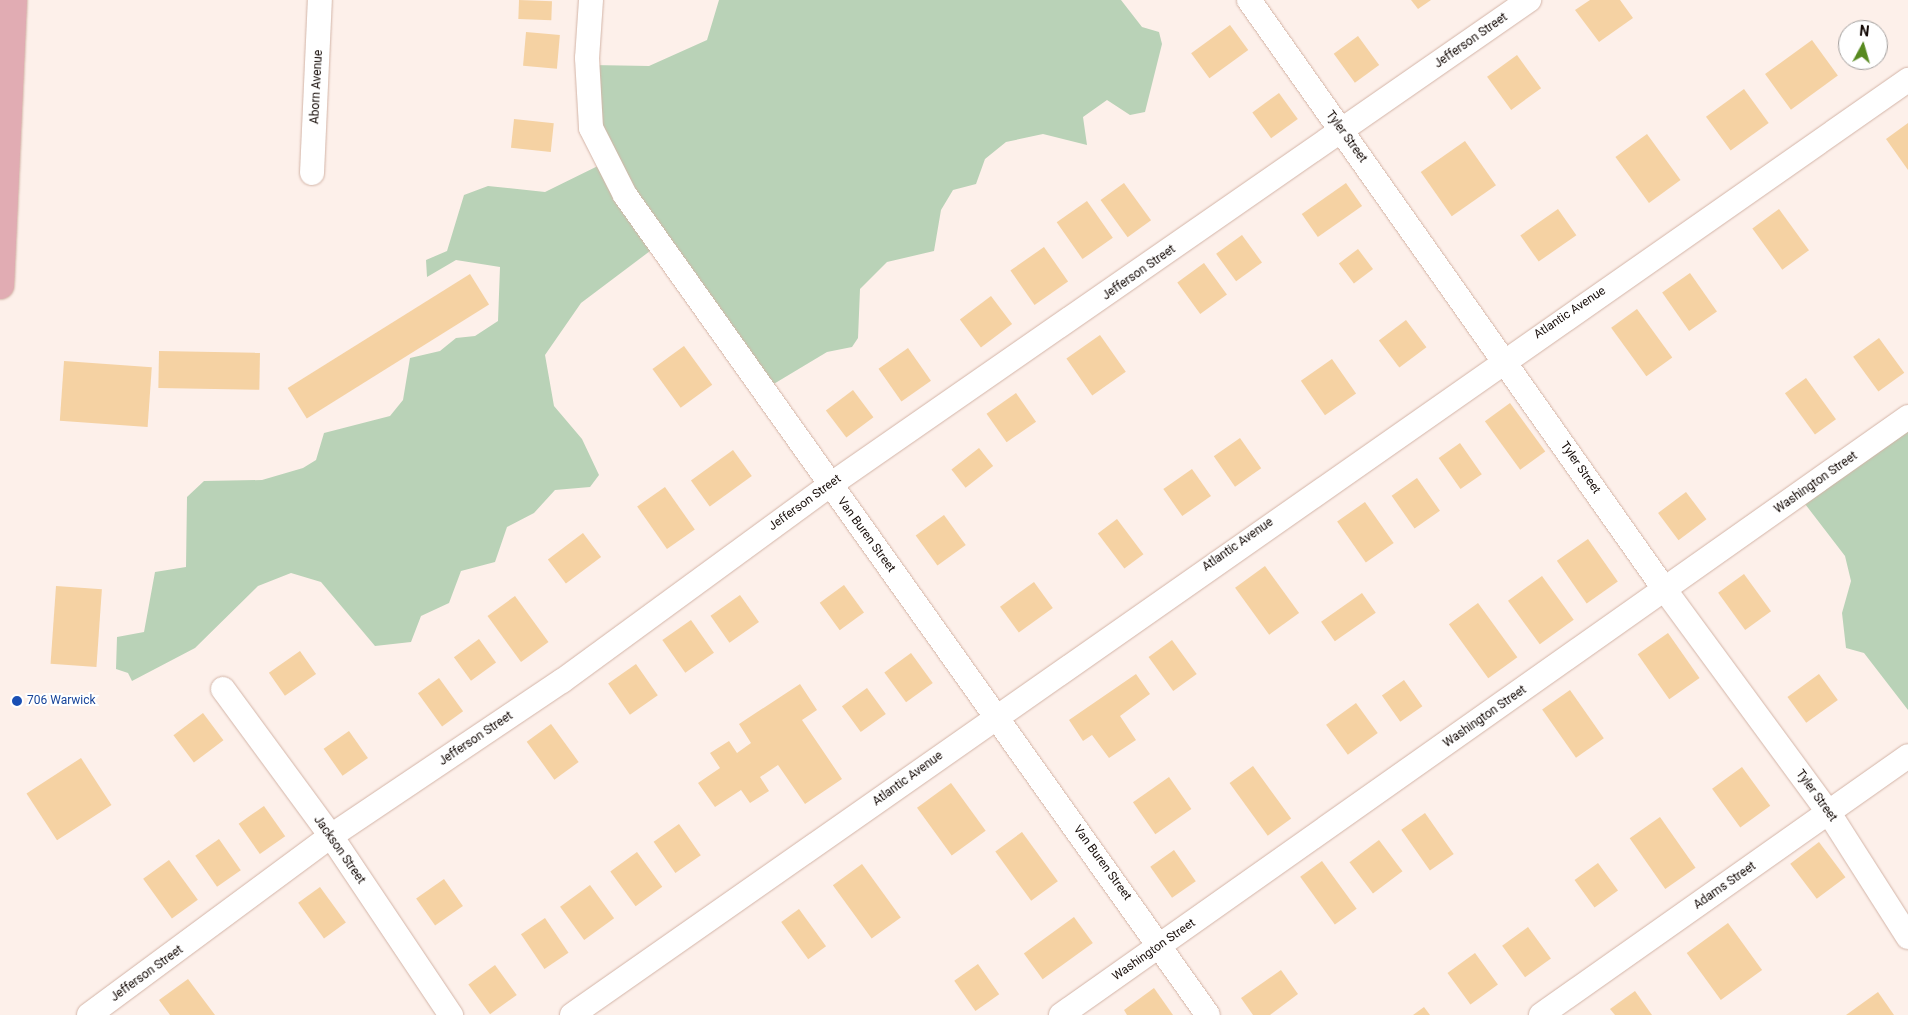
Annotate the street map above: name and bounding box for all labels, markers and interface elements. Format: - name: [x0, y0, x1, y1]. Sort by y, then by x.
- street label: Jefferson Street: [1432, 10, 1510, 72]
- north arrow: [1838, 20, 1888, 70]
- text: N: [1859, 23, 1870, 40]
- street label: Aborn Avenue: [308, 50, 326, 124]
- street label: Tyler Street: [1322, 108, 1370, 166]
- street label: Jefferson Street: [1100, 242, 1178, 304]
- street label: Atlantic Avenue: [1532, 284, 1608, 342]
- street label: Tyler Street: [1557, 439, 1603, 497]
- street label: Washington Street: [1772, 449, 1860, 517]
- street label: Jefferson Street: [766, 472, 844, 534]
- street label: Van Buren Street: [834, 495, 898, 575]
- street label: Atlantic Avenue: [1200, 515, 1276, 575]
- street label: Washington Street: [1441, 683, 1529, 751]
- place label: 706 Warwick: [27, 694, 96, 708]
- marker: 706 Warwick: [11, 695, 23, 707]
- street label: Jefferson Street: [436, 709, 516, 769]
- street label: Atlantic Avenue: [870, 749, 946, 809]
- street label: Tyler Street: [1792, 767, 1840, 825]
- street label: Jackson Street: [310, 813, 368, 887]
- street label: Van Buren Street: [1070, 823, 1134, 903]
- street label: Adams Street: [1691, 859, 1759, 913]
- street label: Washington Street: [1110, 916, 1198, 984]
- street label: Jefferson Street: [108, 943, 186, 1005]

